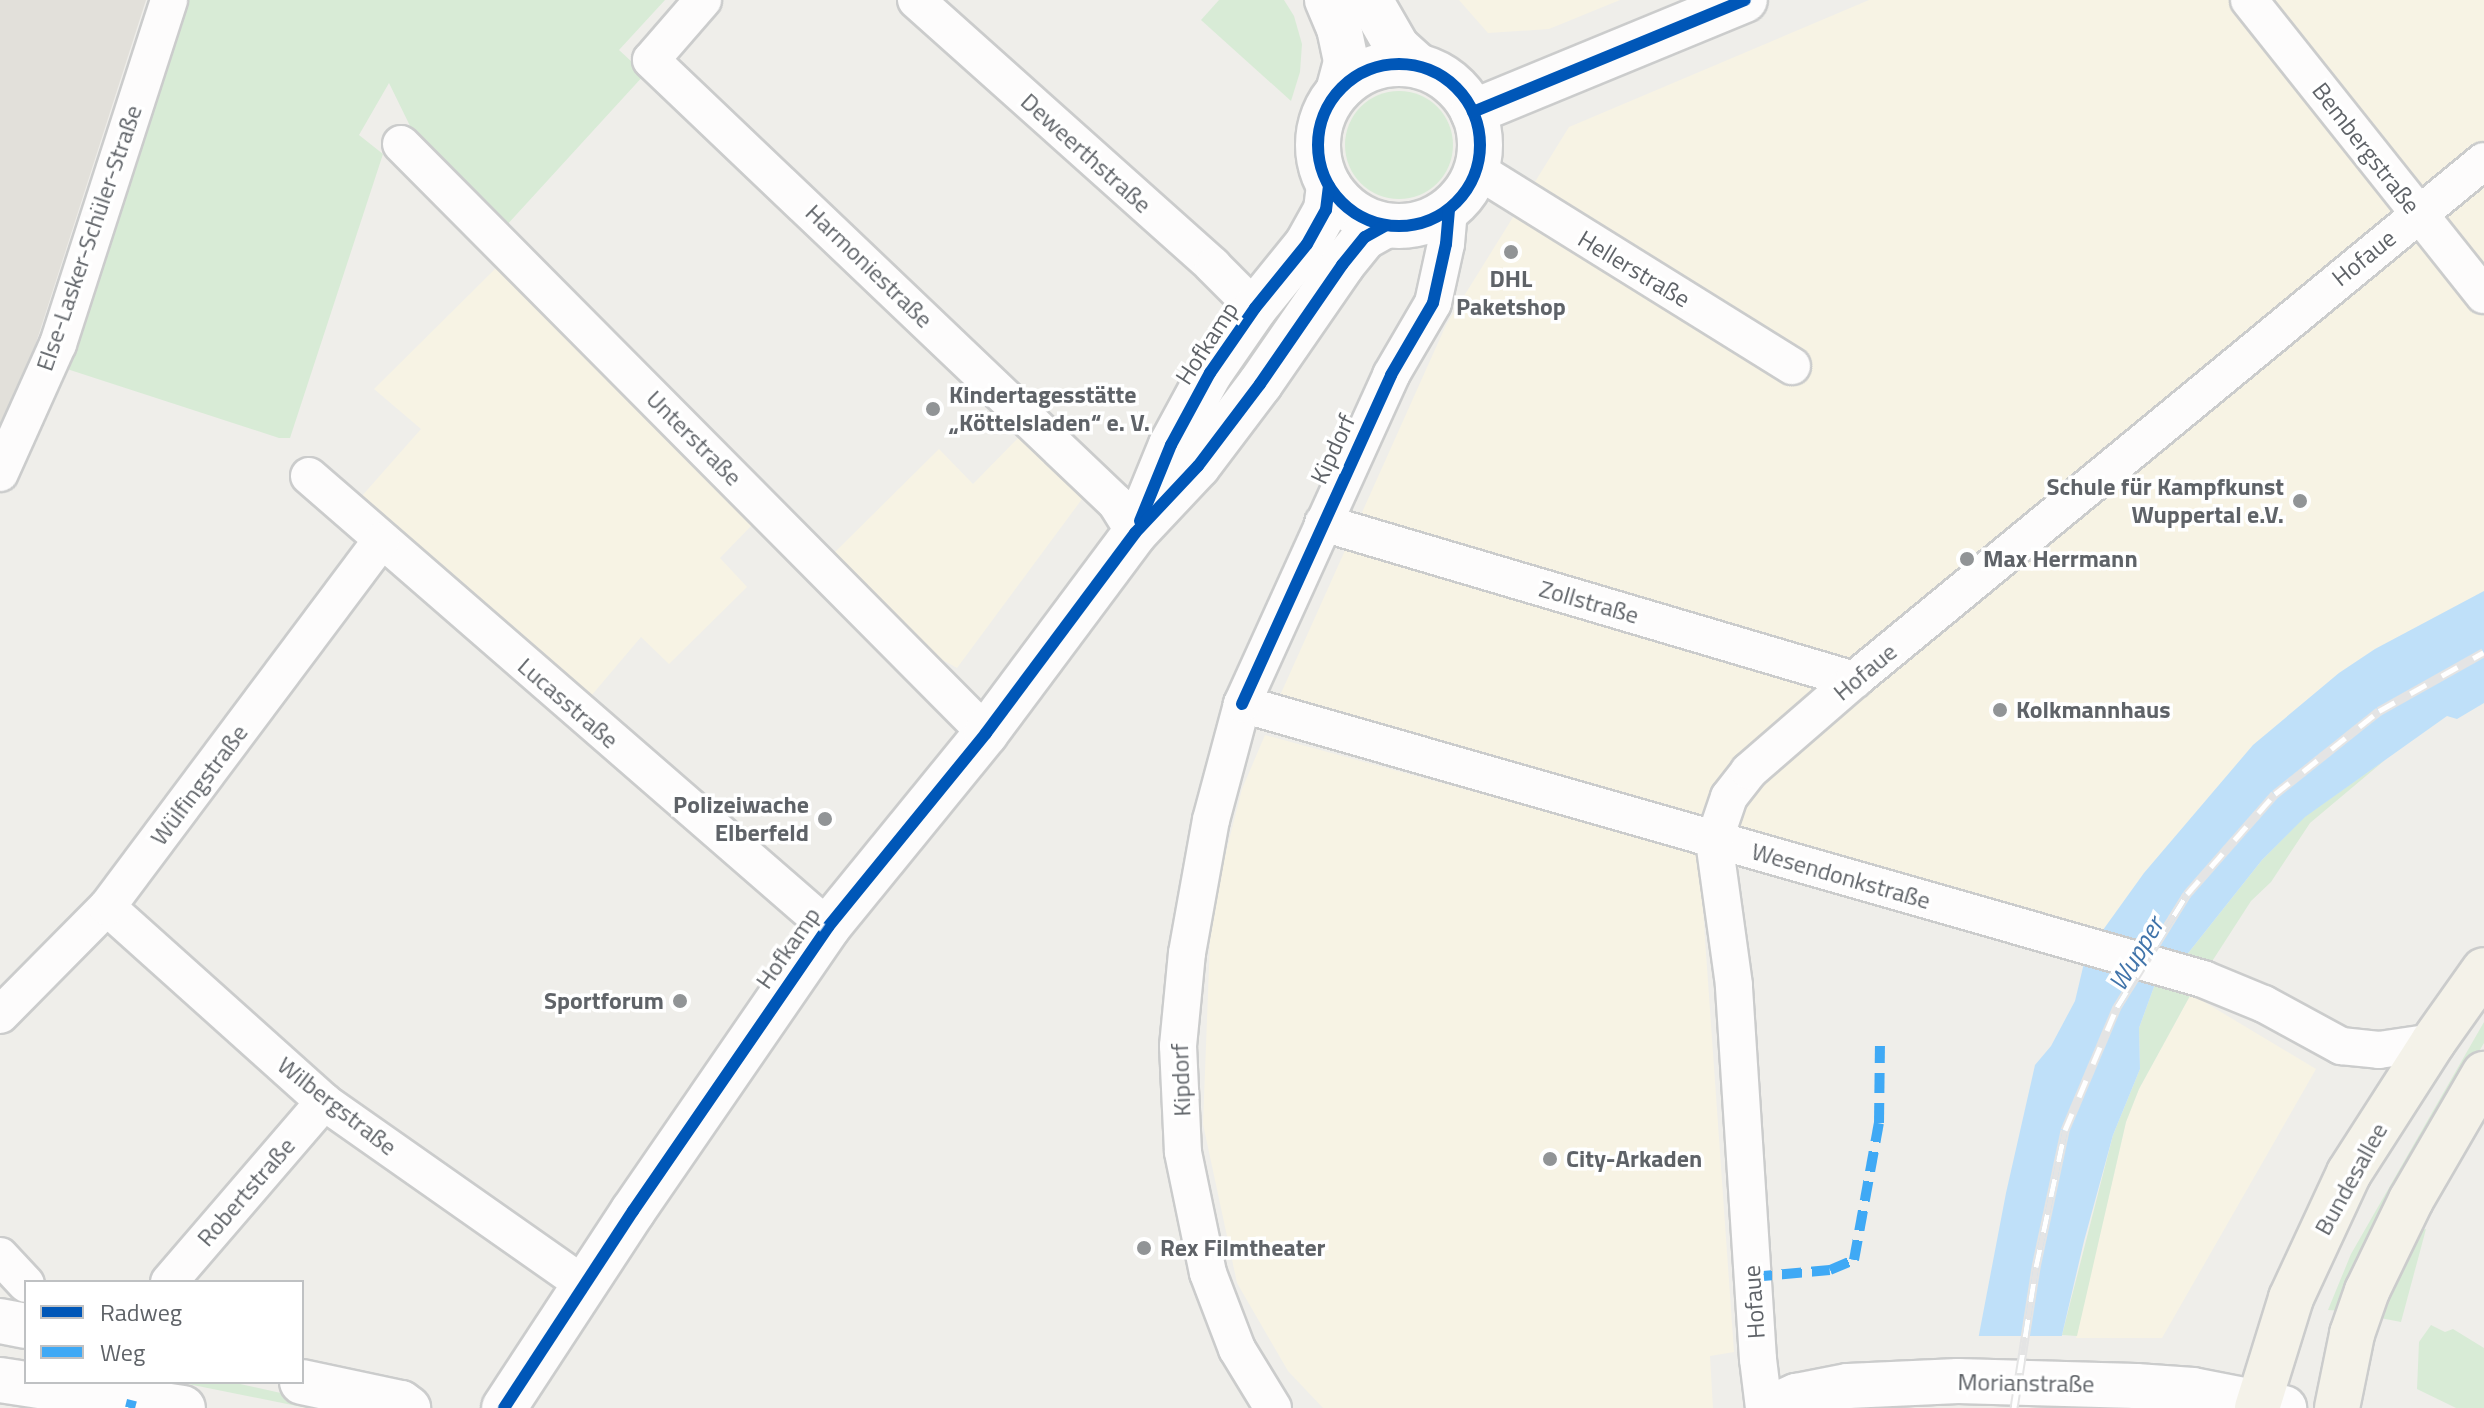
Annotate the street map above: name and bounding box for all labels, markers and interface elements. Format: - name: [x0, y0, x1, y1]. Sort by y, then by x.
- street label: Bembergstraße: [2306, 77, 2426, 219]
- street label: Deweerthstraße: [1015, 87, 1157, 219]
- street label: Else-Lasker-Schüler-Straße: [30, 101, 148, 375]
- street label: Harmoniestraße: [800, 198, 938, 334]
- street label: Hellerstraße: [1573, 224, 1695, 314]
- street label: Hofaue: [2326, 224, 2402, 292]
- marker: DHL Paketshop: [1502, 243, 1520, 261]
- place label: DHL Paketshop: [1456, 265, 1566, 321]
- street label: Hofkamp: [1170, 296, 1244, 390]
- place label: Kindertagesstätte „Köttelsladen“ e. V.: [949, 381, 1150, 437]
- street label: Unterstraße: [640, 384, 748, 492]
- marker: Kindertagesstätte „Köttelsladen“ e. V.: [924, 400, 942, 418]
- street label: Kipdorf: [1304, 410, 1362, 488]
- place label: Schule für Kampfkunst Wuppertal e.V.: [2047, 473, 2284, 529]
- marker: Schule für Kampfkunst Wuppertal e.V.: [2291, 492, 2309, 510]
- place label: Max Herrmann: [1983, 545, 2138, 573]
- marker: Max Herrmann: [1958, 550, 1976, 568]
- street label: Zollstraße: [1536, 574, 1642, 630]
- street label: Hofaue: [1828, 637, 1902, 707]
- street label: Lucasstraße: [512, 652, 624, 754]
- place label: Kolkmannhaus: [2016, 696, 2171, 724]
- marker: Kolkmannhaus: [1991, 701, 2009, 719]
- street label: Wülfingstraße: [144, 719, 254, 851]
- place label: Polizeiwache Elberfeld: [673, 791, 809, 847]
- marker: Polizeiwache Elberfeld: [816, 810, 834, 828]
- street label: Wesendonkstraße: [1748, 837, 1934, 915]
- street label: Hofkamp: [750, 902, 826, 994]
- water label: Wupper: [2102, 912, 2170, 996]
- place label: Sportforum: [544, 987, 664, 1015]
- marker: Sportforum: [671, 992, 689, 1010]
- street label: Kipdorf: [1165, 1043, 1197, 1117]
- street label: Wilbergstraße: [272, 1051, 402, 1161]
- street label: Bundesallee: [2308, 1118, 2394, 1240]
- street label: Robertstraße: [191, 1132, 301, 1252]
- place label: City-Arkaden: [1566, 1145, 1702, 1173]
- marker: City-Arkaden: [1541, 1150, 1559, 1168]
- place label: Rex Filmtheater: [1160, 1234, 1326, 1262]
- marker: Rex Filmtheater: [1135, 1239, 1153, 1257]
- street label: Hofaue: [1737, 1264, 1771, 1340]
- legend: [24, 1280, 304, 1384]
- text: Radweg: [100, 1294, 182, 1330]
- text: Weg: [100, 1334, 145, 1370]
- street label: Morianstraße: [1957, 1367, 2095, 1399]

